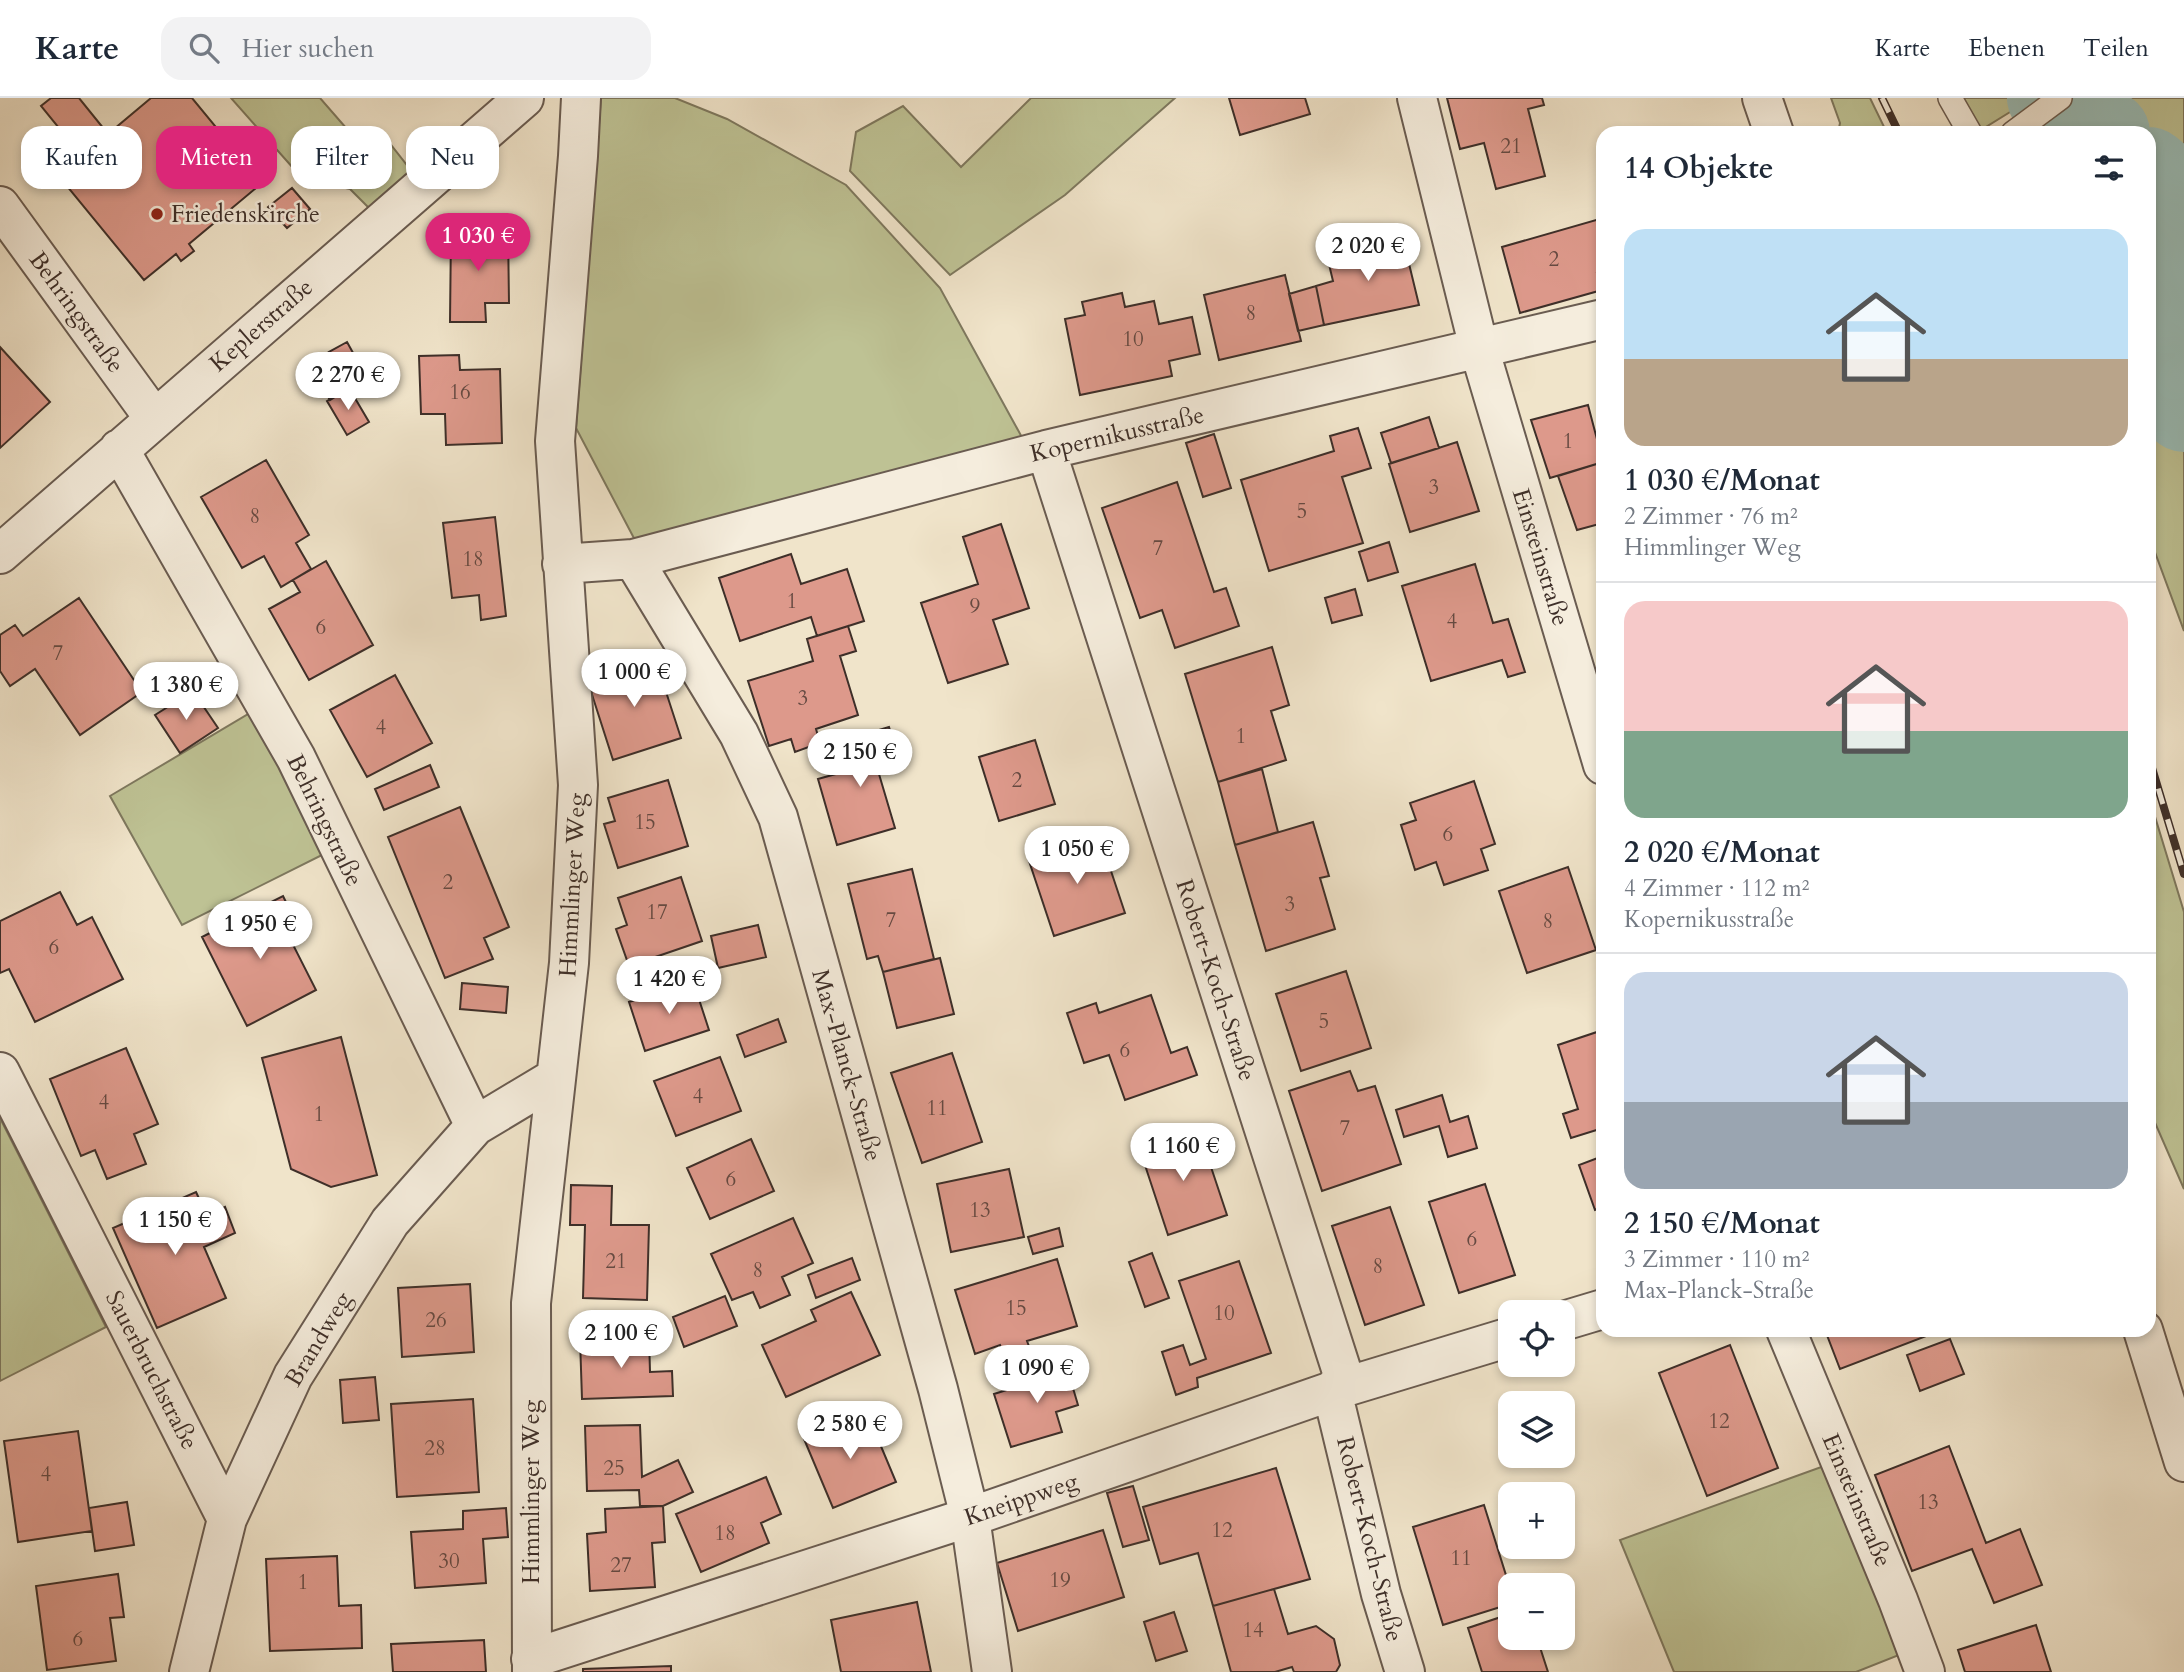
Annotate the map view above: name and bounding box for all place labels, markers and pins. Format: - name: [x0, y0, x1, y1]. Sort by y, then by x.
- place label: Friedenskirche: [171, 198, 320, 231]
- marker: Friedenskirche: [149, 206, 165, 222]
- pin: 1 030 €: [413, 214, 543, 273]
- pin: 2 020 €: [1303, 223, 1433, 283]
- pin: 2 270 €: [283, 352, 413, 412]
- pin: 1 000 €: [569, 650, 699, 709]
- pin: 1 380 €: [121, 662, 251, 722]
- pin: 2 150 €: [795, 730, 925, 789]
- pin: 1 050 €: [1012, 826, 1142, 886]
- pin: 1 950 €: [195, 902, 325, 961]
- pin: 1 420 €: [604, 956, 734, 1016]
- pin: 1 160 €: [1118, 1124, 1248, 1183]
- pin: 1 150 €: [110, 1198, 240, 1257]
- pin: 2 100 €: [556, 1310, 686, 1370]
- pin: 1 090 €: [972, 1346, 1102, 1405]
- pin: 2 580 €: [785, 1402, 915, 1461]

